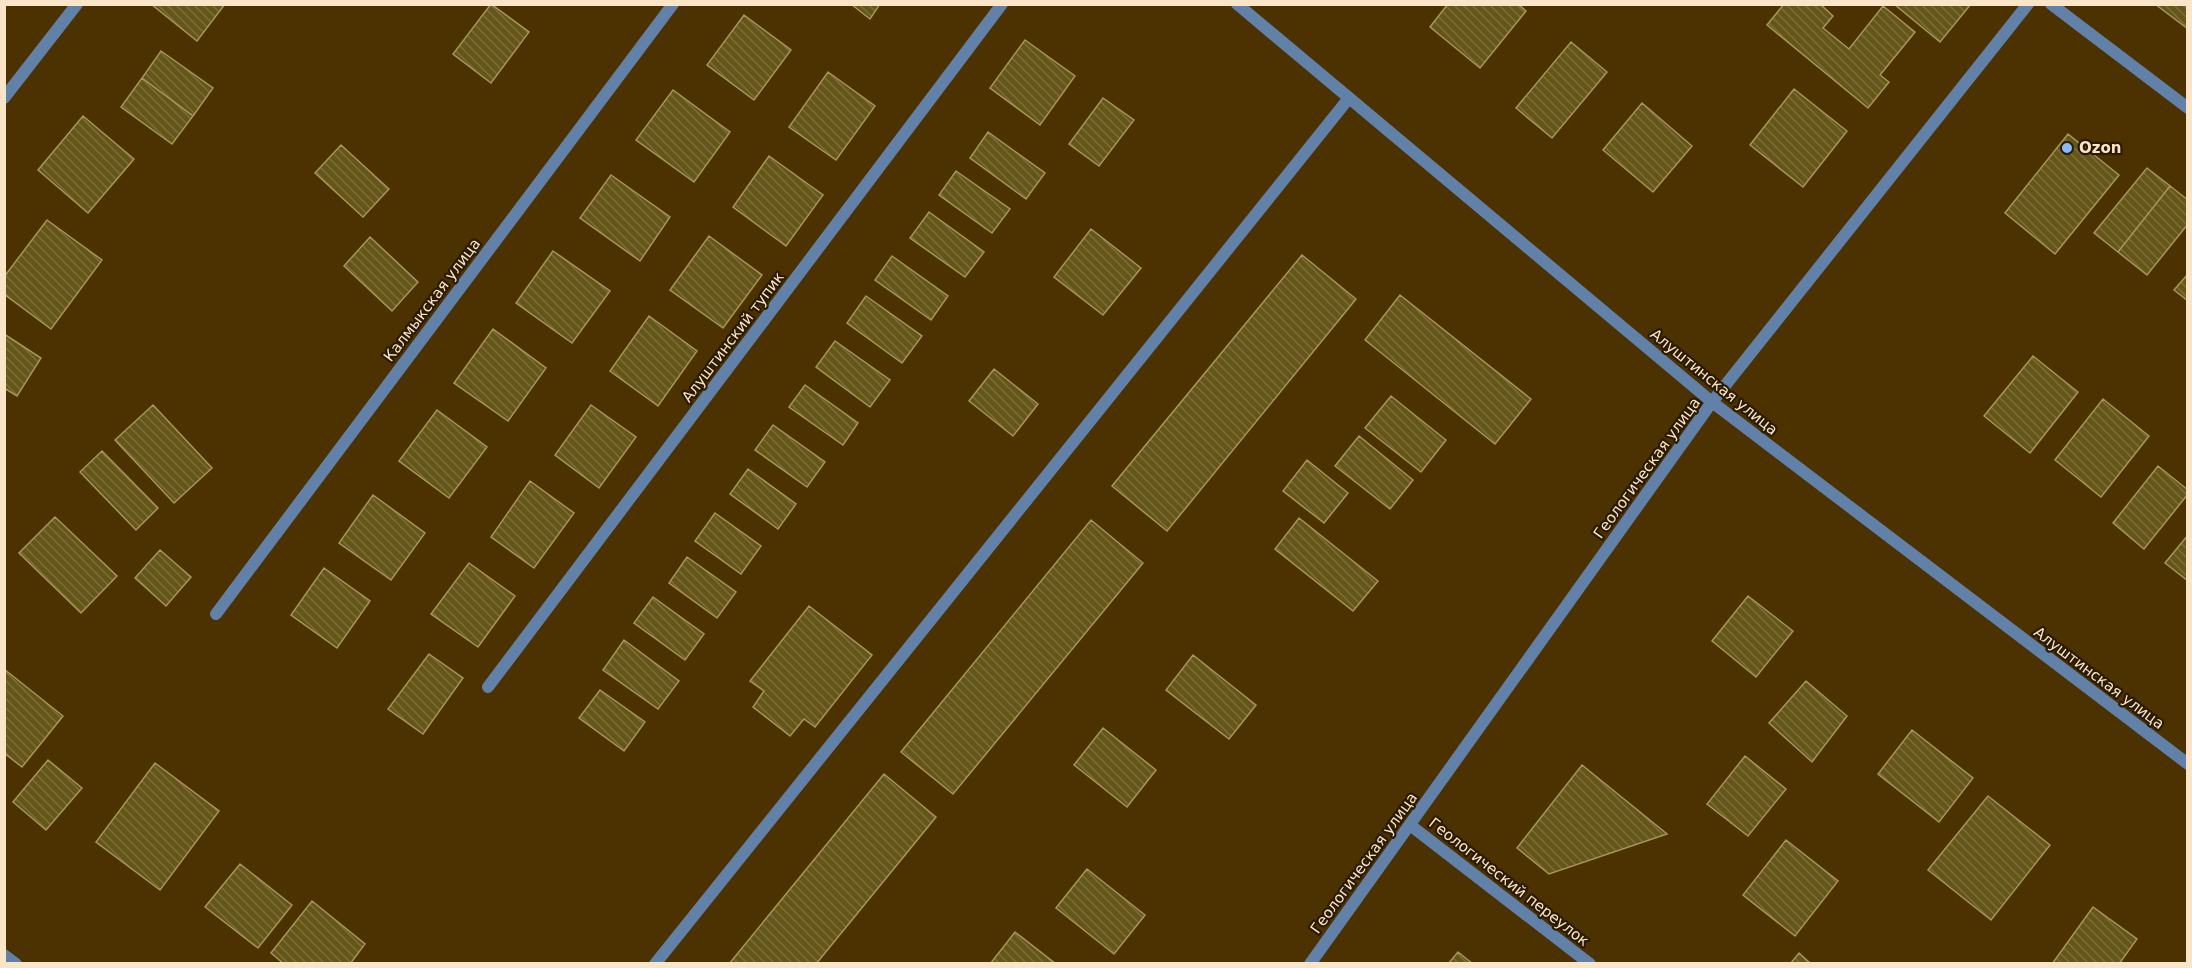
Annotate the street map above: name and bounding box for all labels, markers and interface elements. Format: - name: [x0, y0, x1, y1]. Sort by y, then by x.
- place label: Ozon: [2079, 139, 2121, 157]
- marker: Ozon: [2060, 141, 2074, 155]
- street label: Калмыкская улица: [380, 235, 484, 365]
- street label: Алуштинский тупик: [678, 268, 788, 406]
- street label: Алуштинская улица: [1647, 325, 1781, 439]
- street label: Геологическая улица: [1590, 394, 1704, 542]
- street label: Алуштинская улица: [2030, 623, 2168, 733]
- street label: Геологическая улица: [1307, 789, 1421, 937]
- street label: Геологический переулок: [1425, 814, 1593, 950]

